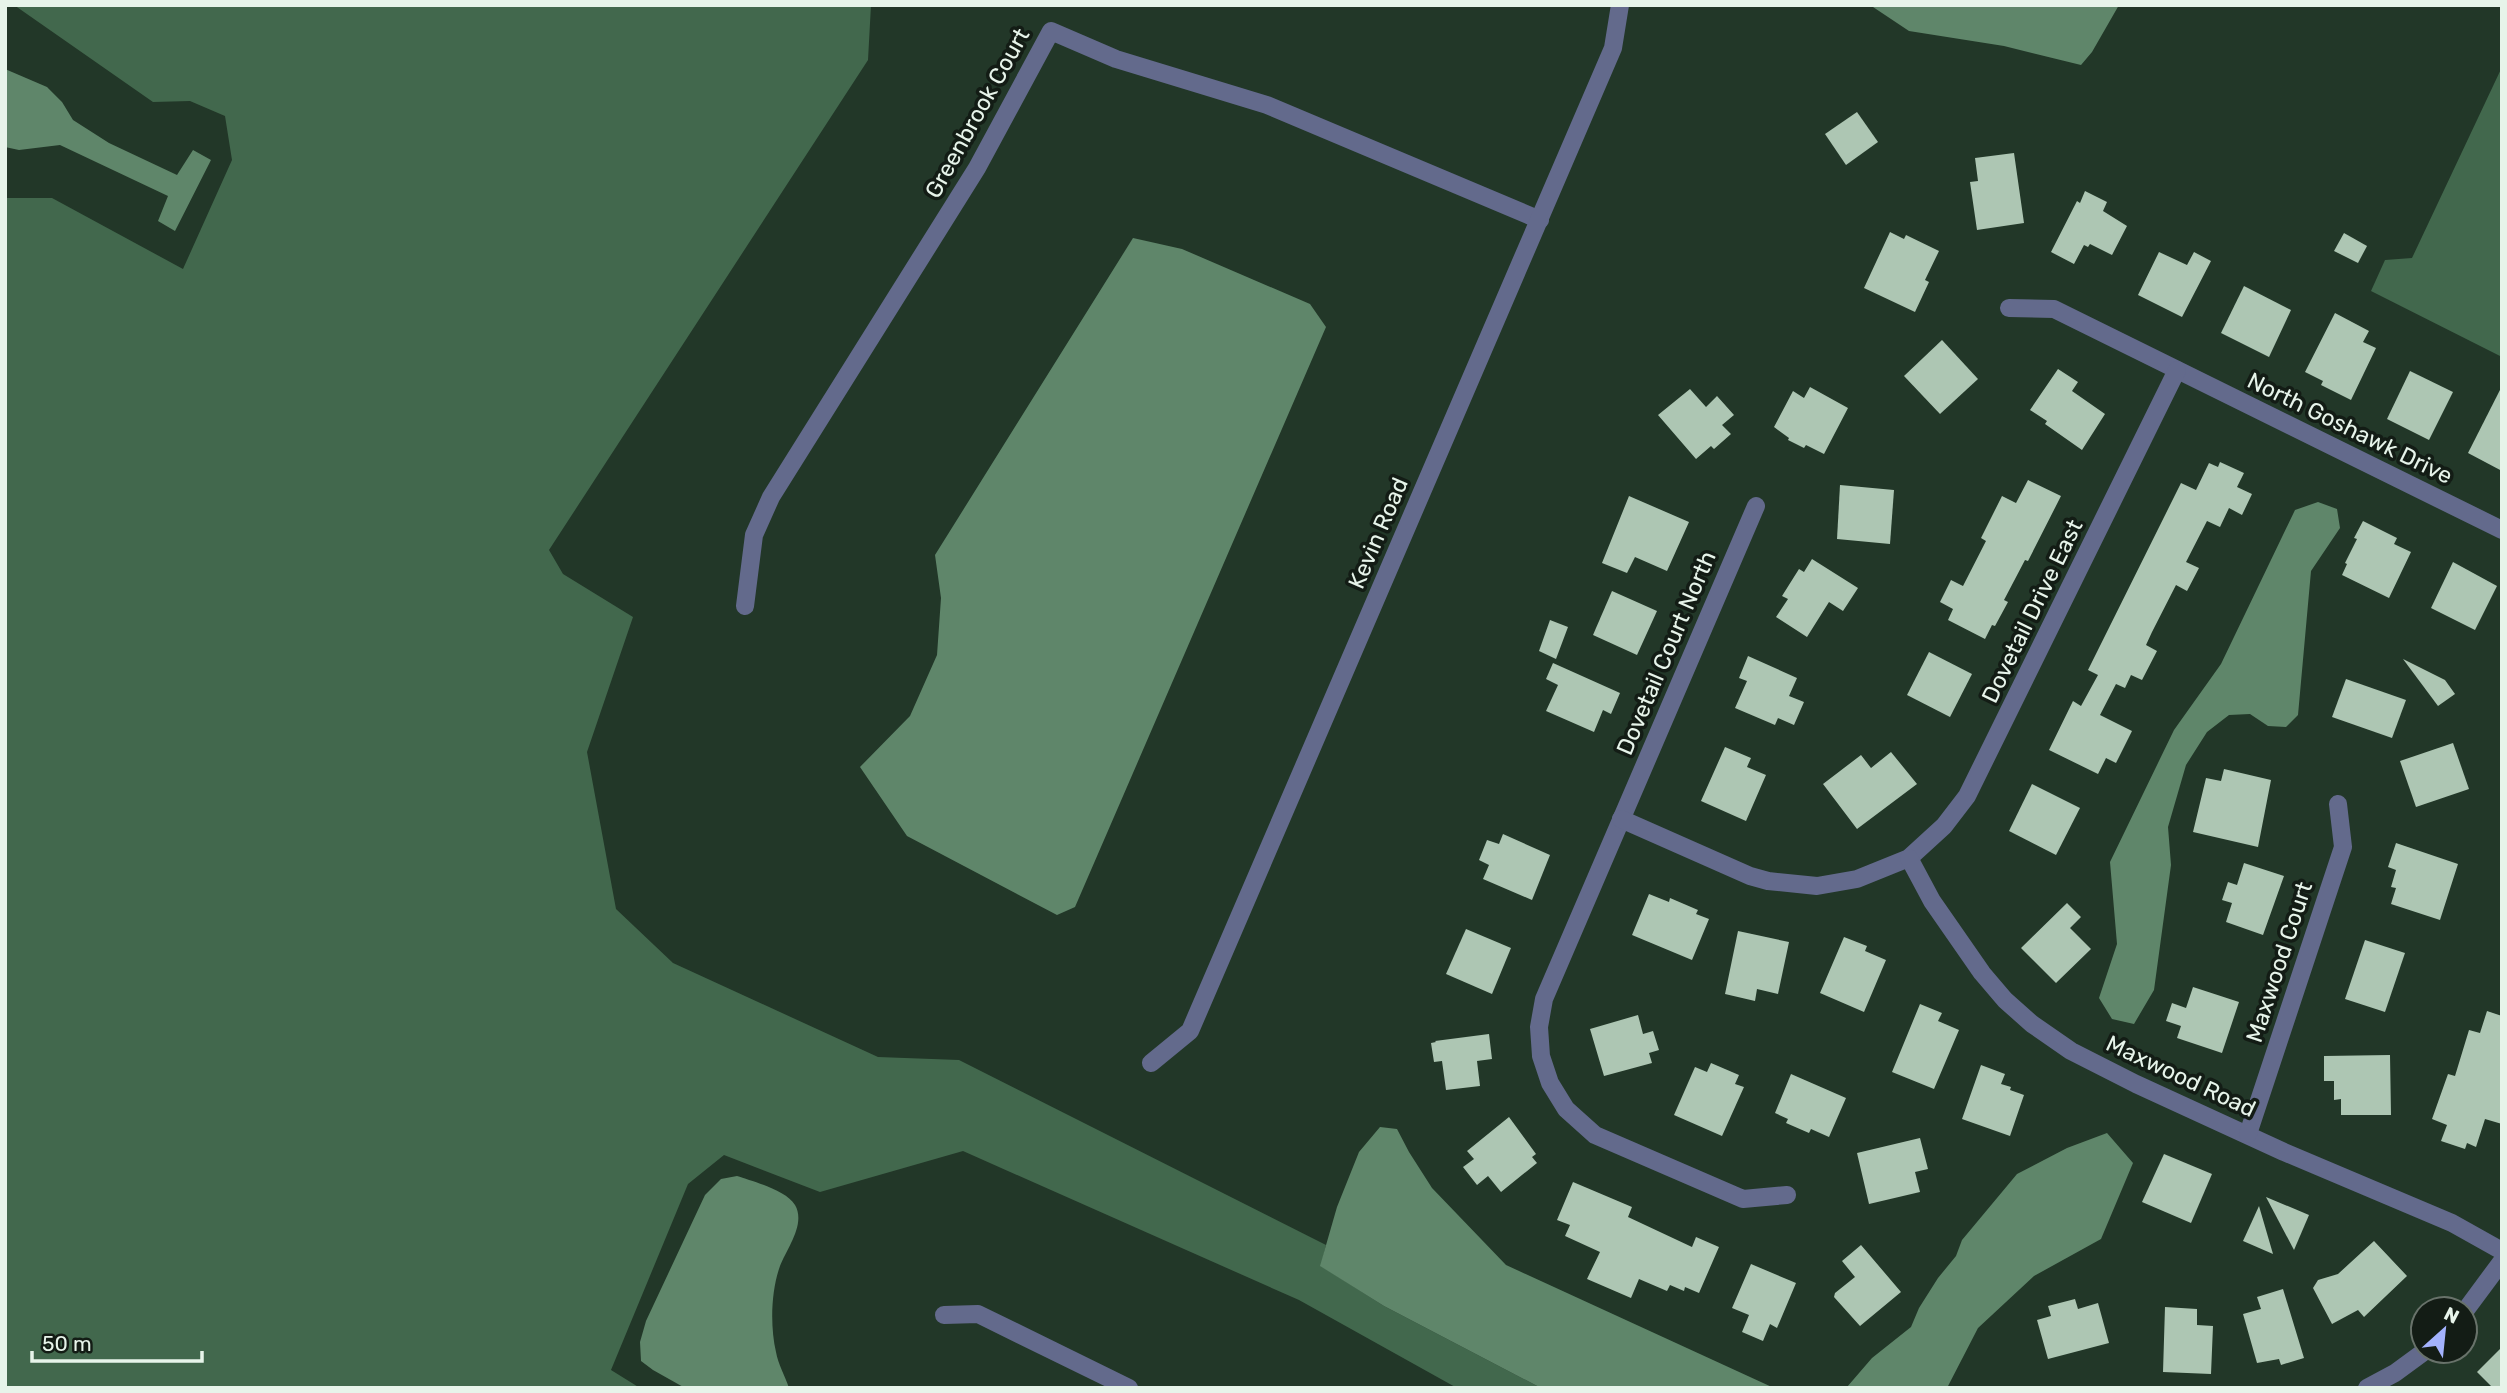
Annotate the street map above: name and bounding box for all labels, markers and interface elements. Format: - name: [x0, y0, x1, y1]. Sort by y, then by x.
- street label: Greenbrook Court: [919, 23, 1035, 203]
- street label: North Goshawk Drive: [2243, 366, 2457, 490]
- street label: Kevin Road: [1342, 473, 1414, 593]
- street label: Dovetail Drive East: [1975, 515, 2089, 707]
- street label: Dovetail Court North: [1610, 547, 1722, 759]
- street label: Maxwood Court: [2240, 878, 2318, 1046]
- street label: Maxwood Road: [2102, 1029, 2260, 1123]
- north arrow: [2409, 1295, 2479, 1365]
- text: N: [2440, 1302, 2463, 1329]
- scale bar: [32, 1320, 201, 1364]
- text: 50 m: [42, 1331, 92, 1356]

